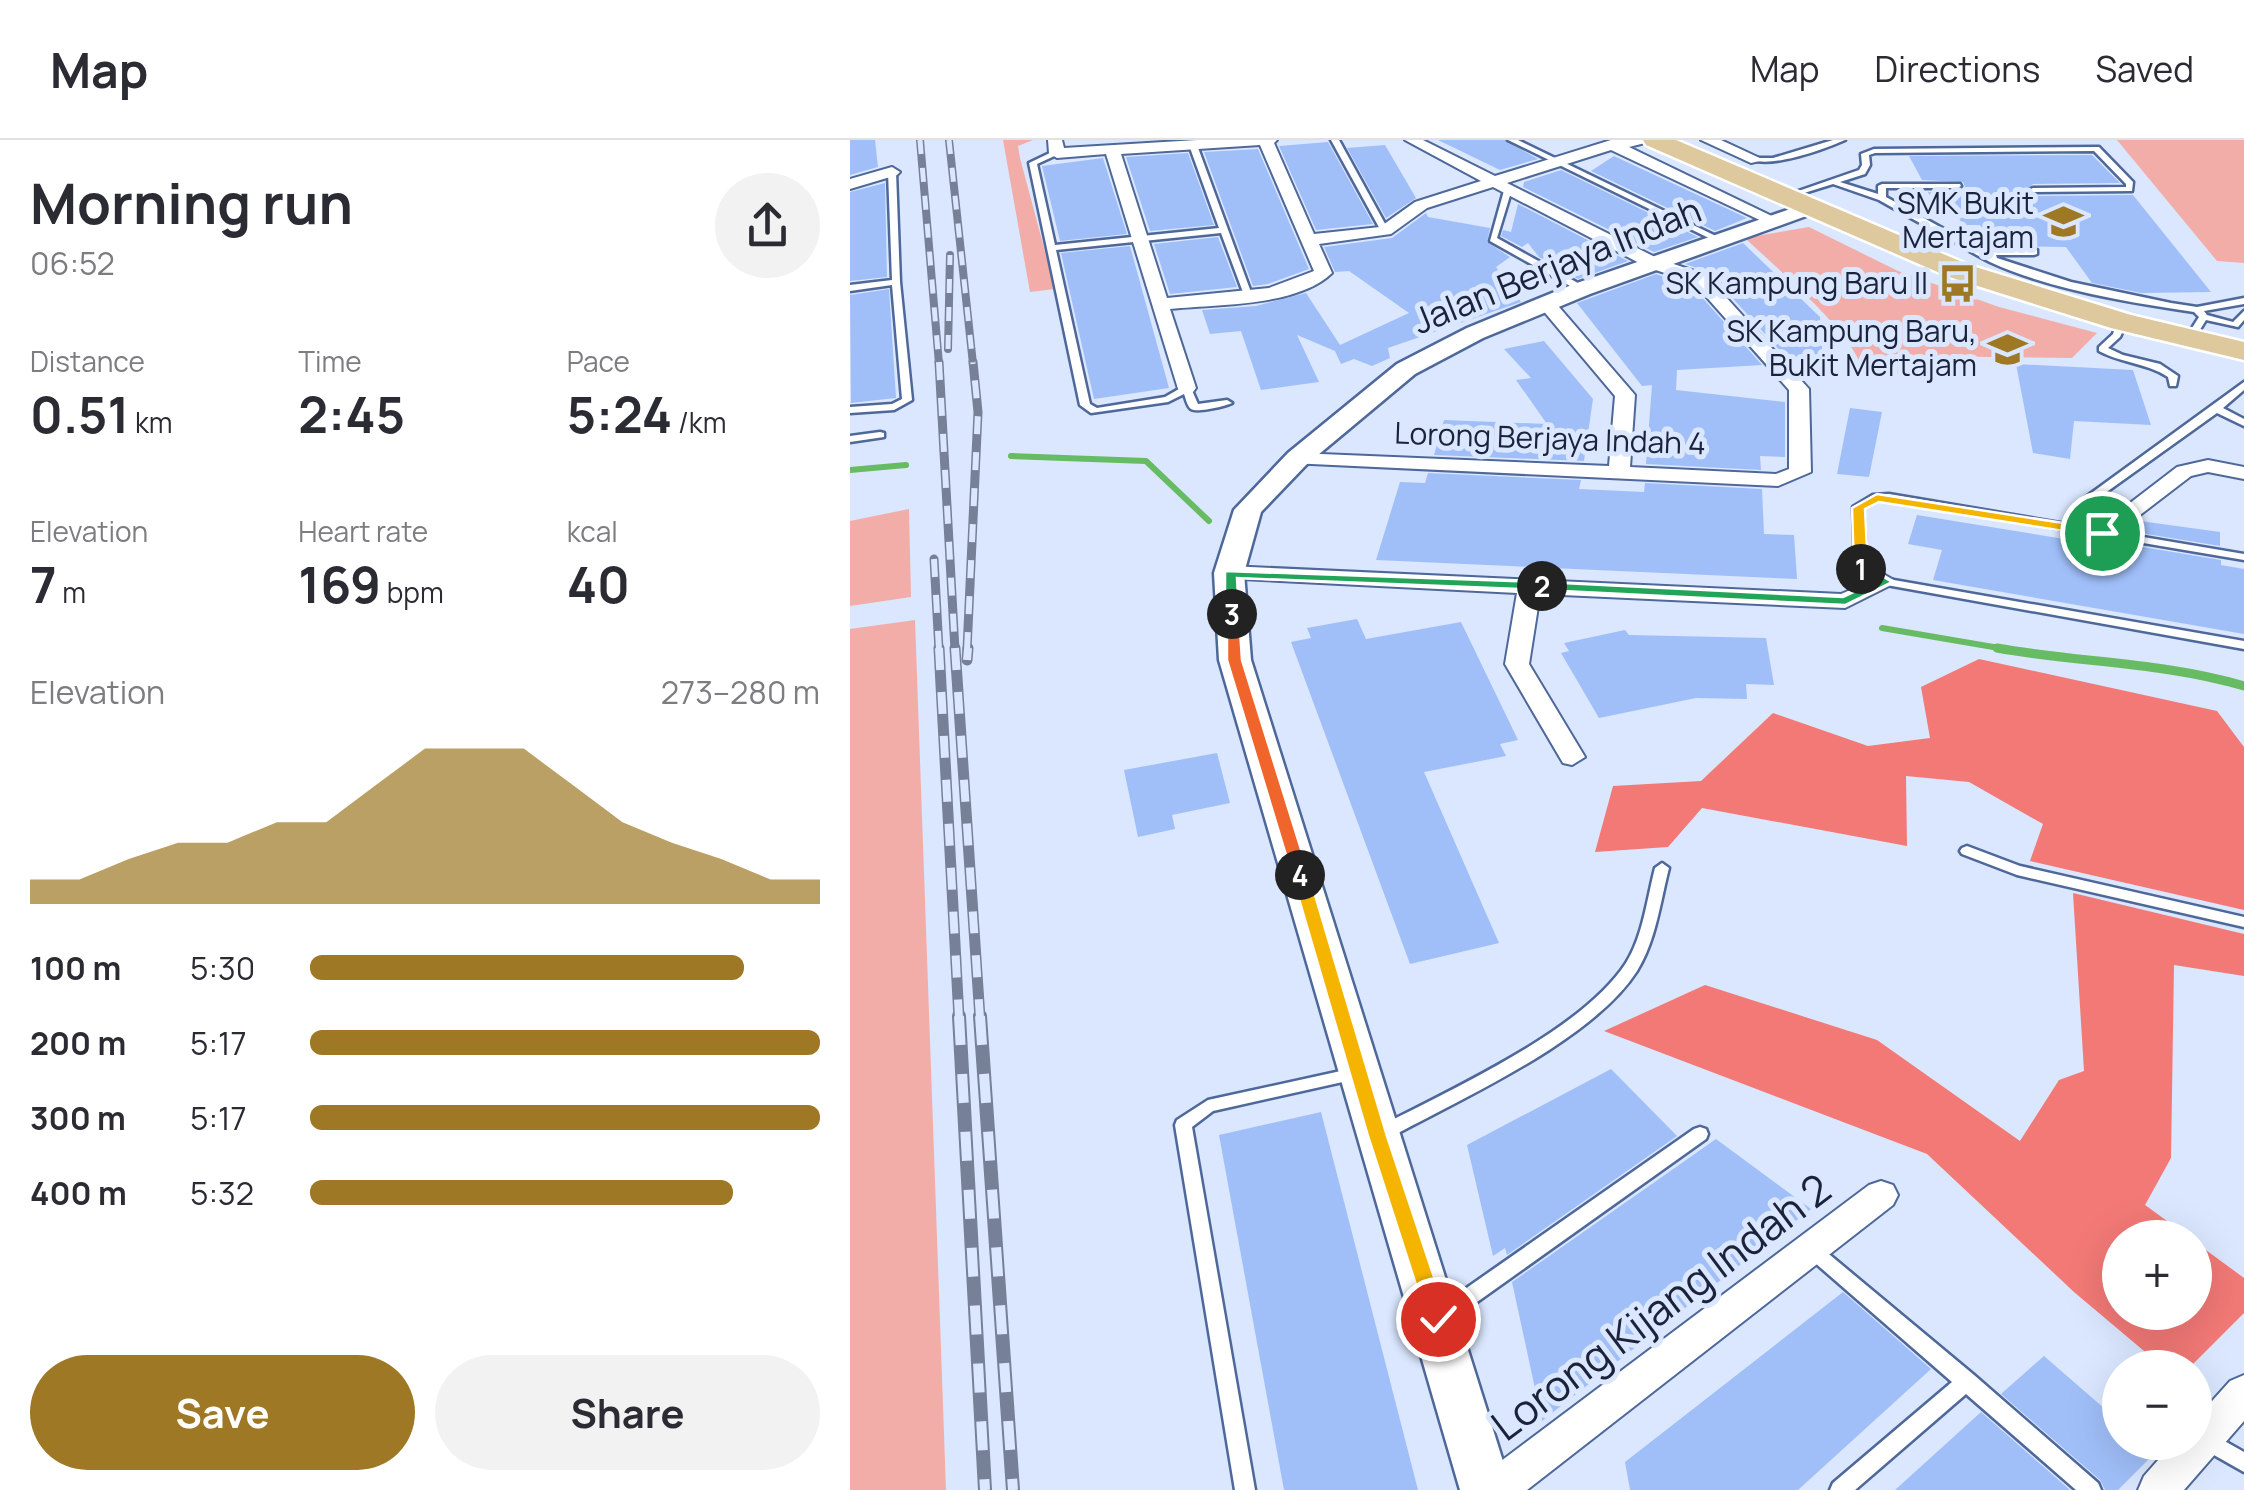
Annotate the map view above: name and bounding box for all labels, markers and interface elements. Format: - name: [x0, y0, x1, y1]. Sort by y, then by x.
- text: Map: [50, 37, 148, 102]
- text: Map: [1750, 45, 1820, 93]
- text: Directions: [1875, 45, 2040, 93]
- text: Saved: [2095, 45, 2194, 93]
- text: Morning run: [30, 165, 353, 241]
- button: share: [715, 173, 820, 278]
- place label: SMK Bukit Mertajam: [1897, 182, 2034, 257]
- street label: Jalan Berjaya Indah: [1405, 185, 1708, 345]
- school or university icon: SMK Bukit Mertajam: [2043, 200, 2085, 242]
- text: 06:52: [30, 241, 115, 285]
- place label: SK Kampung Baru II: [1666, 262, 1928, 303]
- bus stop icon: SK Kampung Baru II: [1937, 263, 1979, 305]
- place label: SK Kampung Baru, Bukit Mertajam: [1727, 310, 1977, 385]
- school or university icon: SK Kampung Baru, Bukit Mertajam: [1986, 328, 2028, 370]
- text: Distance: [30, 342, 145, 380]
- text: Time: [298, 342, 362, 380]
- text: Pace: [567, 342, 630, 380]
- text: 0.51: [30, 380, 129, 448]
- text: 2:45: [298, 380, 405, 448]
- text: 5:24: [567, 380, 672, 448]
- text: km: [129, 403, 173, 441]
- text: /km: [672, 403, 726, 441]
- street label: Lorong Berjaya Indah 4: [1394, 412, 1706, 463]
- pin: [2060, 491, 2145, 576]
- icon: arrive: [2075, 506, 2130, 561]
- text: Elevation: [30, 512, 148, 550]
- text: Heart rate: [298, 512, 428, 550]
- text: kcal: [567, 512, 618, 550]
- pin: 1: [1836, 544, 1886, 594]
- text: 7: [30, 550, 57, 618]
- text: 169: [298, 550, 381, 618]
- text: 40: [567, 550, 630, 618]
- text: 1: [1855, 550, 1867, 588]
- pin: 2: [1517, 561, 1567, 611]
- text: 2: [1534, 567, 1550, 605]
- text: m: [57, 573, 86, 611]
- text: bpm: [381, 573, 444, 611]
- pin: 3: [1207, 589, 1257, 639]
- text: 3: [1224, 595, 1240, 633]
- text: Elevation: [30, 670, 165, 714]
- text: 273–280 m: [661, 670, 820, 714]
- pin: 4: [1275, 850, 1325, 900]
- text: 4: [1291, 856, 1309, 894]
- text: 100 m: [30, 946, 121, 990]
- text: 5:30: [190, 946, 255, 990]
- text: 200 m: [30, 1021, 126, 1065]
- text: 5:17: [190, 1021, 247, 1065]
- text: 300 m: [30, 1096, 126, 1140]
- text: 5:17: [190, 1096, 247, 1140]
- street label: Lorong Kijang Indah 2: [1479, 1159, 1842, 1453]
- text: 400 m: [30, 1171, 127, 1215]
- text: 5:32: [190, 1171, 254, 1215]
- map controls: [2102, 1220, 2212, 1460]
- button: +: [2102, 1220, 2212, 1330]
- pin: [1396, 1277, 1481, 1362]
- icon: check: [1411, 1292, 1466, 1347]
- button: −: [2102, 1350, 2212, 1460]
- button: Save: [30, 1355, 415, 1470]
- button: Share: [435, 1355, 820, 1470]

